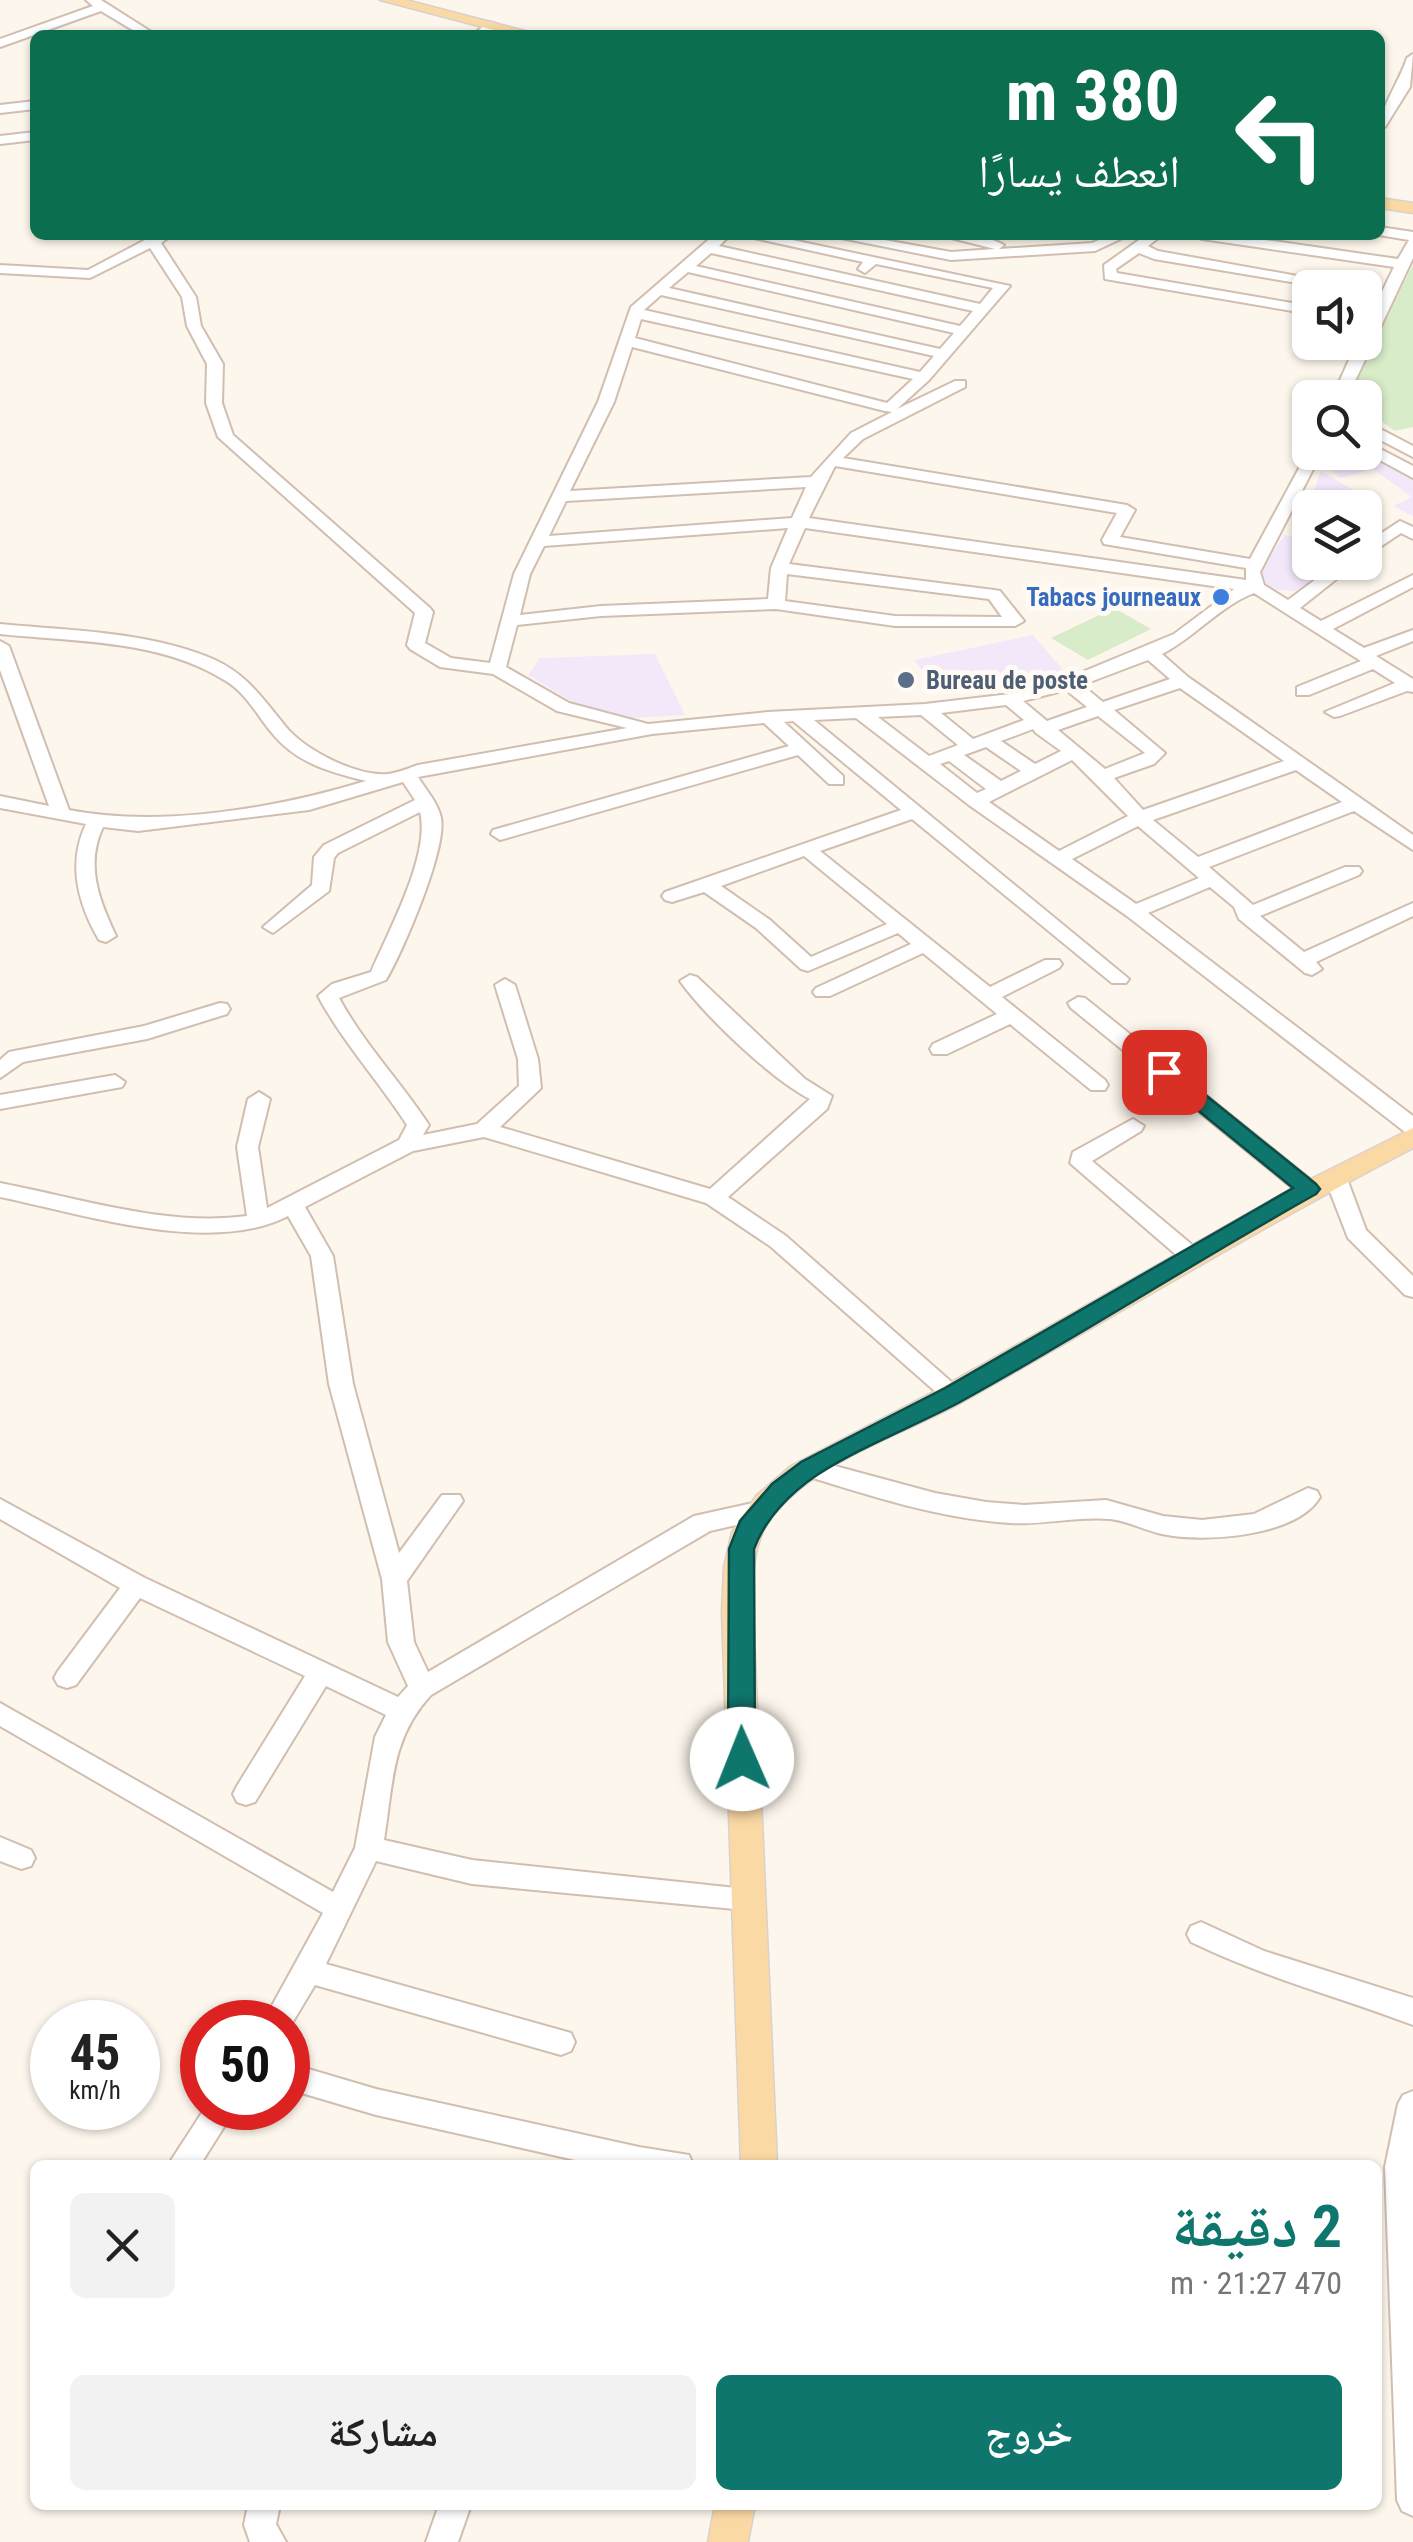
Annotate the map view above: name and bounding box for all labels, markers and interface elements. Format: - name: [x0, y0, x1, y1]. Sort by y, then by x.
- text: 380 m: [1006, 55, 1180, 137]
- icon: left: [1215, 70, 1345, 200]
- text: انعطف يسارًا: [978, 145, 1180, 198]
- map controls: [1292, 270, 1382, 580]
- button: sound: [1292, 270, 1382, 360]
- button: search: [1292, 380, 1382, 470]
- button: layers: [1292, 490, 1382, 580]
- place label: Tabacs journeaux: [1026, 583, 1201, 612]
- marker: Tabacs journeaux: [1210, 586, 1232, 608]
- place label: Bureau de poste: [926, 666, 1088, 695]
- marker: Bureau de poste: [895, 669, 917, 691]
- pin: [1122, 1030, 1207, 1115]
- icon: arrive: [1137, 1045, 1192, 1100]
- position arrow: [690, 1707, 794, 1811]
- speed limit sign: 50: [180, 2000, 310, 2130]
- text: 45: [70, 2024, 120, 2082]
- text: km/h: [69, 2076, 121, 2105]
- text: 2 دقيقة: [1172, 2191, 1342, 2262]
- button: close: [70, 2193, 175, 2298]
- text: 470 m · 21:27: [1170, 2264, 1342, 2302]
- button: مشاركة: [70, 2375, 696, 2490]
- button: خروج: [716, 2375, 1342, 2490]

